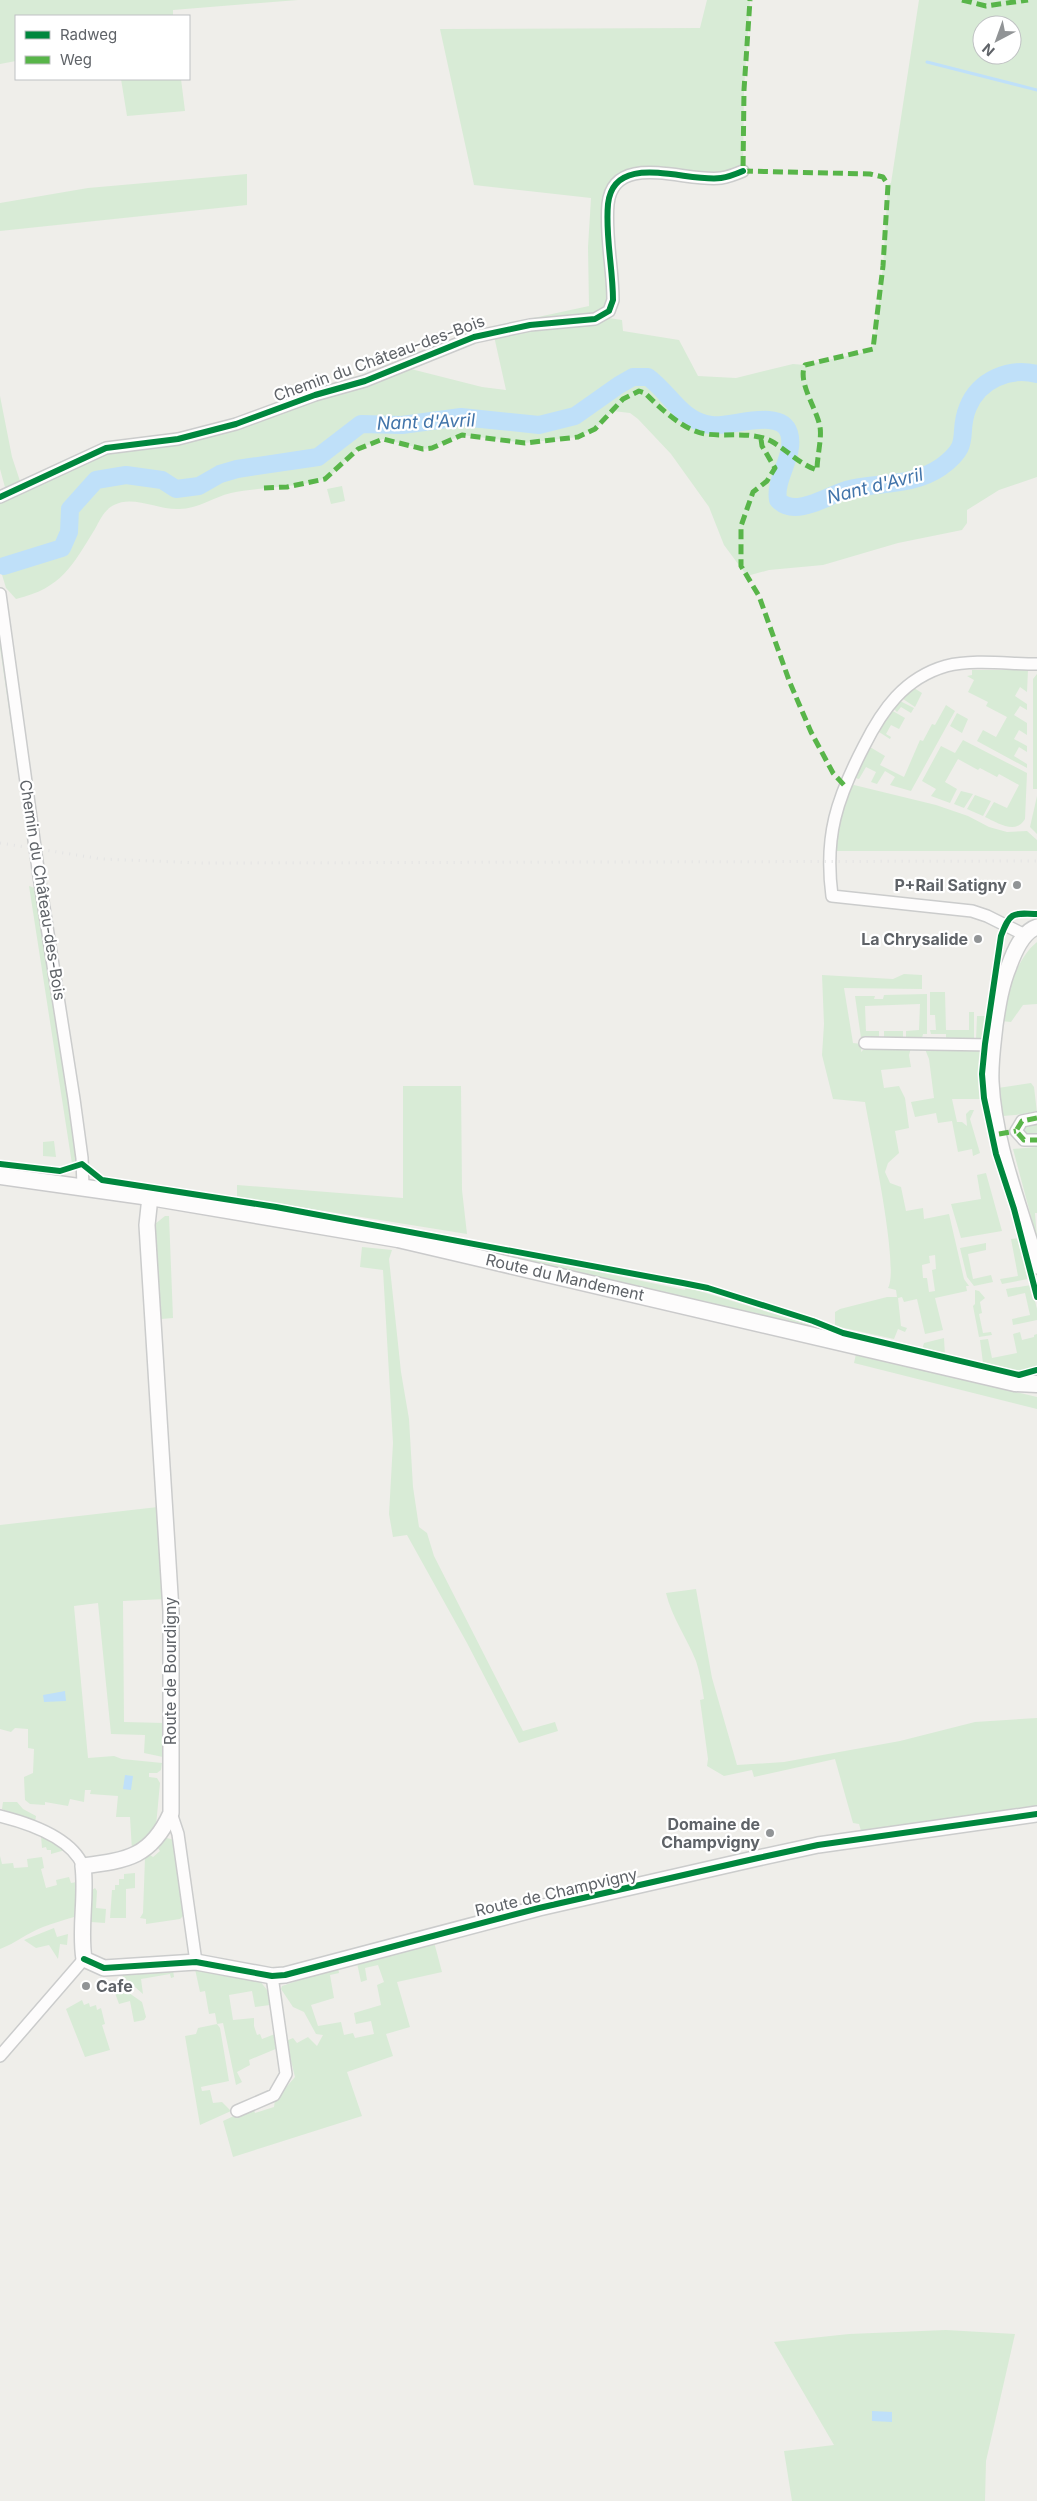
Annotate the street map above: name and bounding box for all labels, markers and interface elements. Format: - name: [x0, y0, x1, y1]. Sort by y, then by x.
- legend: [15, 15, 190, 80]
- north arrow: [972, 15, 1022, 65]
- text: Radweg: [60, 25, 117, 44]
- text: N: [979, 40, 998, 60]
- text: Weg: [60, 50, 92, 69]
- street label: Chemin du Château-des-Bois: [271, 310, 487, 406]
- water label: Nant d'Avril: [376, 409, 476, 434]
- water label: Nant d'Avril: [825, 463, 926, 508]
- street label: Chemin du Château-des-Bois: [16, 778, 70, 1002]
- place label: P+Rail Satigny: [895, 875, 1007, 895]
- marker: P+Rail Satigny: [1011, 879, 1023, 891]
- place label: La Chrysalide: [861, 929, 968, 949]
- marker: La Chrysalide: [972, 933, 984, 945]
- street label: Route du Mandement: [484, 1249, 646, 1305]
- street label: Route de Bourdigny: [160, 1597, 180, 1745]
- place label: Domaine de Champvigny: [661, 1814, 760, 1852]
- marker: Domaine de Champvigny: [764, 1827, 776, 1839]
- street label: Route de Champvigny: [473, 1864, 639, 1920]
- place label: Cafe: [96, 1976, 133, 1996]
- marker: Cafe: [80, 1980, 92, 1992]

